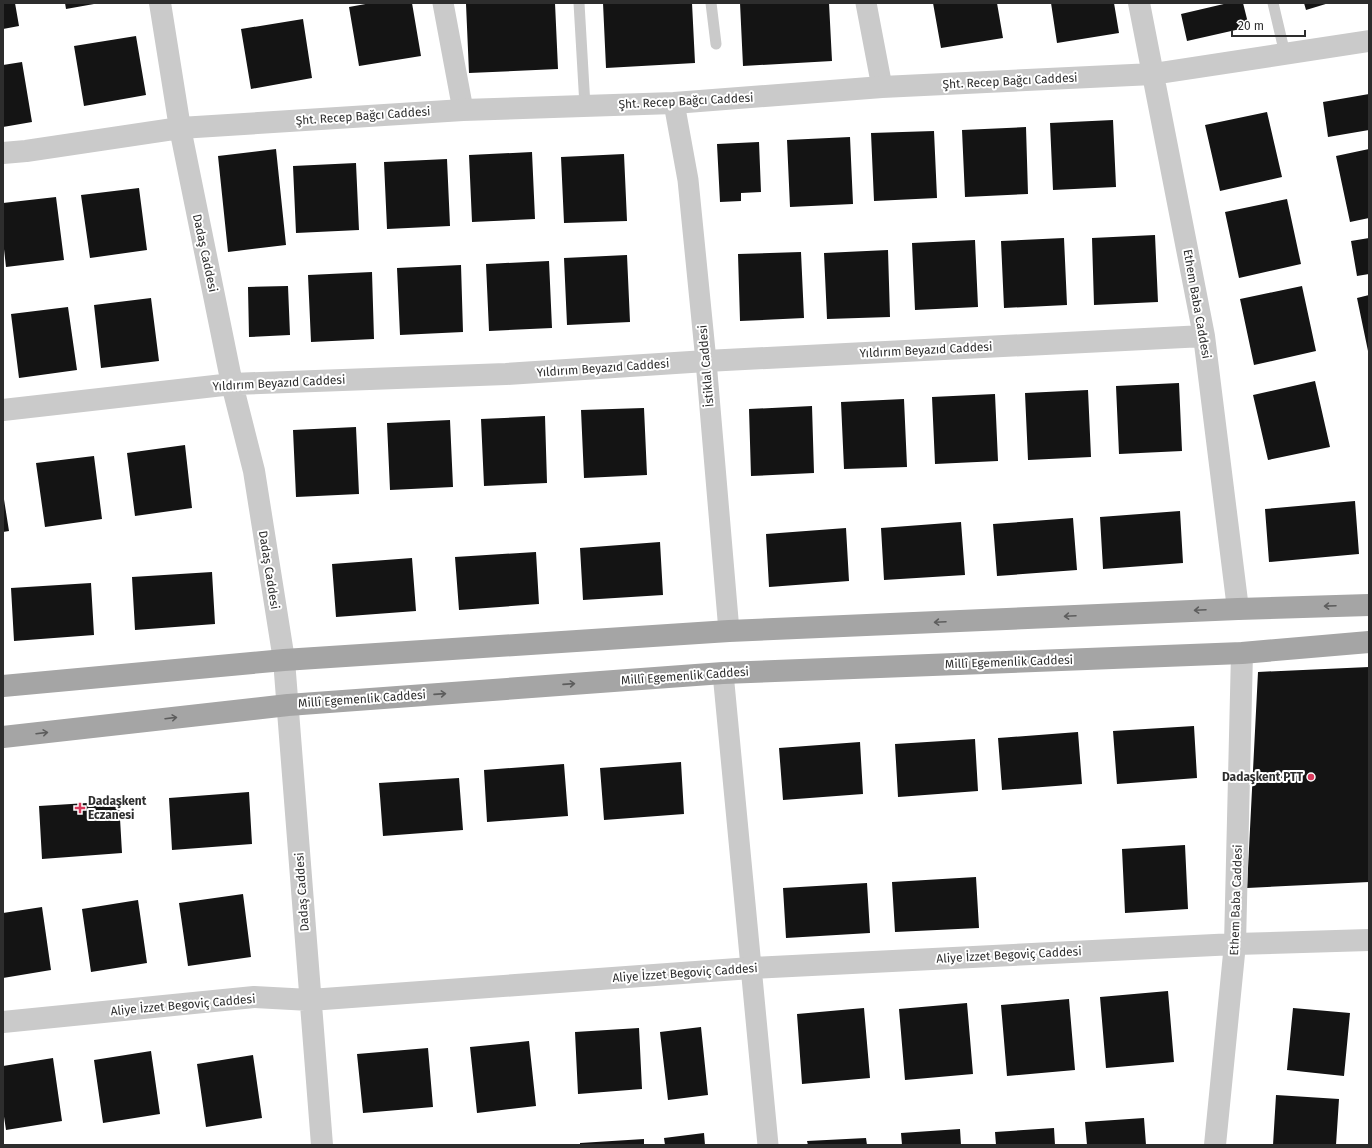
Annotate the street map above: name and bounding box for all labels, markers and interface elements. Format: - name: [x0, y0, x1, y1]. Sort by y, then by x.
- scale bar: [1232, 12, 1305, 38]
- text: 20 m: [1238, 19, 1264, 33]
- street label: Şht. Recep Bağcı Caddesi: [942, 70, 1078, 92]
- street label: Şht. Recep Bağcı Caddesi: [618, 90, 754, 112]
- street label: Şht. Recep Bağcı Caddesi: [295, 104, 431, 128]
- street label: Dadaş Caddesi: [190, 213, 220, 293]
- street label: Ethem Baba Caddesi: [1180, 248, 1214, 360]
- street label: İstiklal Caddesi: [694, 324, 717, 408]
- street label: Yıldırım Beyazıd Caddesi: [859, 340, 993, 360]
- street label: Yıldırım Beyazıd Caddesi: [536, 356, 670, 380]
- street label: Yıldırım Beyazıd Caddesi: [212, 373, 346, 393]
- street label: Dadaş Caddesi: [256, 530, 282, 610]
- one-way arrow: [1324, 602, 1337, 609]
- one-way arrow: [1194, 606, 1207, 614]
- one-way arrow: [1064, 612, 1077, 620]
- one-way arrow: [934, 618, 947, 625]
- street label: Millî Egemenlik Caddesi: [945, 653, 1073, 671]
- street label: Millî Egemenlik Caddesi: [621, 665, 749, 687]
- one-way arrow: [562, 681, 575, 688]
- street label: Millî Egemenlik Caddesi: [298, 688, 426, 710]
- one-way arrow: [433, 690, 446, 697]
- one-way arrow: [164, 714, 177, 722]
- one-way arrow: [35, 729, 48, 737]
- place label: Dadaşkent PTT: [1222, 770, 1304, 785]
- marker: Dadaşkent PTT: [1306, 772, 1316, 782]
- place label: Dadaşkent Eczanesi: [88, 794, 147, 822]
- marker: Dadaşkent Eczanesi: [75, 803, 85, 813]
- street label: Ethem Baba Caddesi: [1227, 844, 1245, 956]
- street label: Dadaş Caddesi: [292, 852, 312, 932]
- street label: Aliye İzzet Begoviç Caddesi: [936, 943, 1082, 966]
- street label: Aliye İzzet Begoviç Caddesi: [612, 960, 758, 985]
- street label: Aliye İzzet Begoviç Caddesi: [110, 991, 256, 1018]

